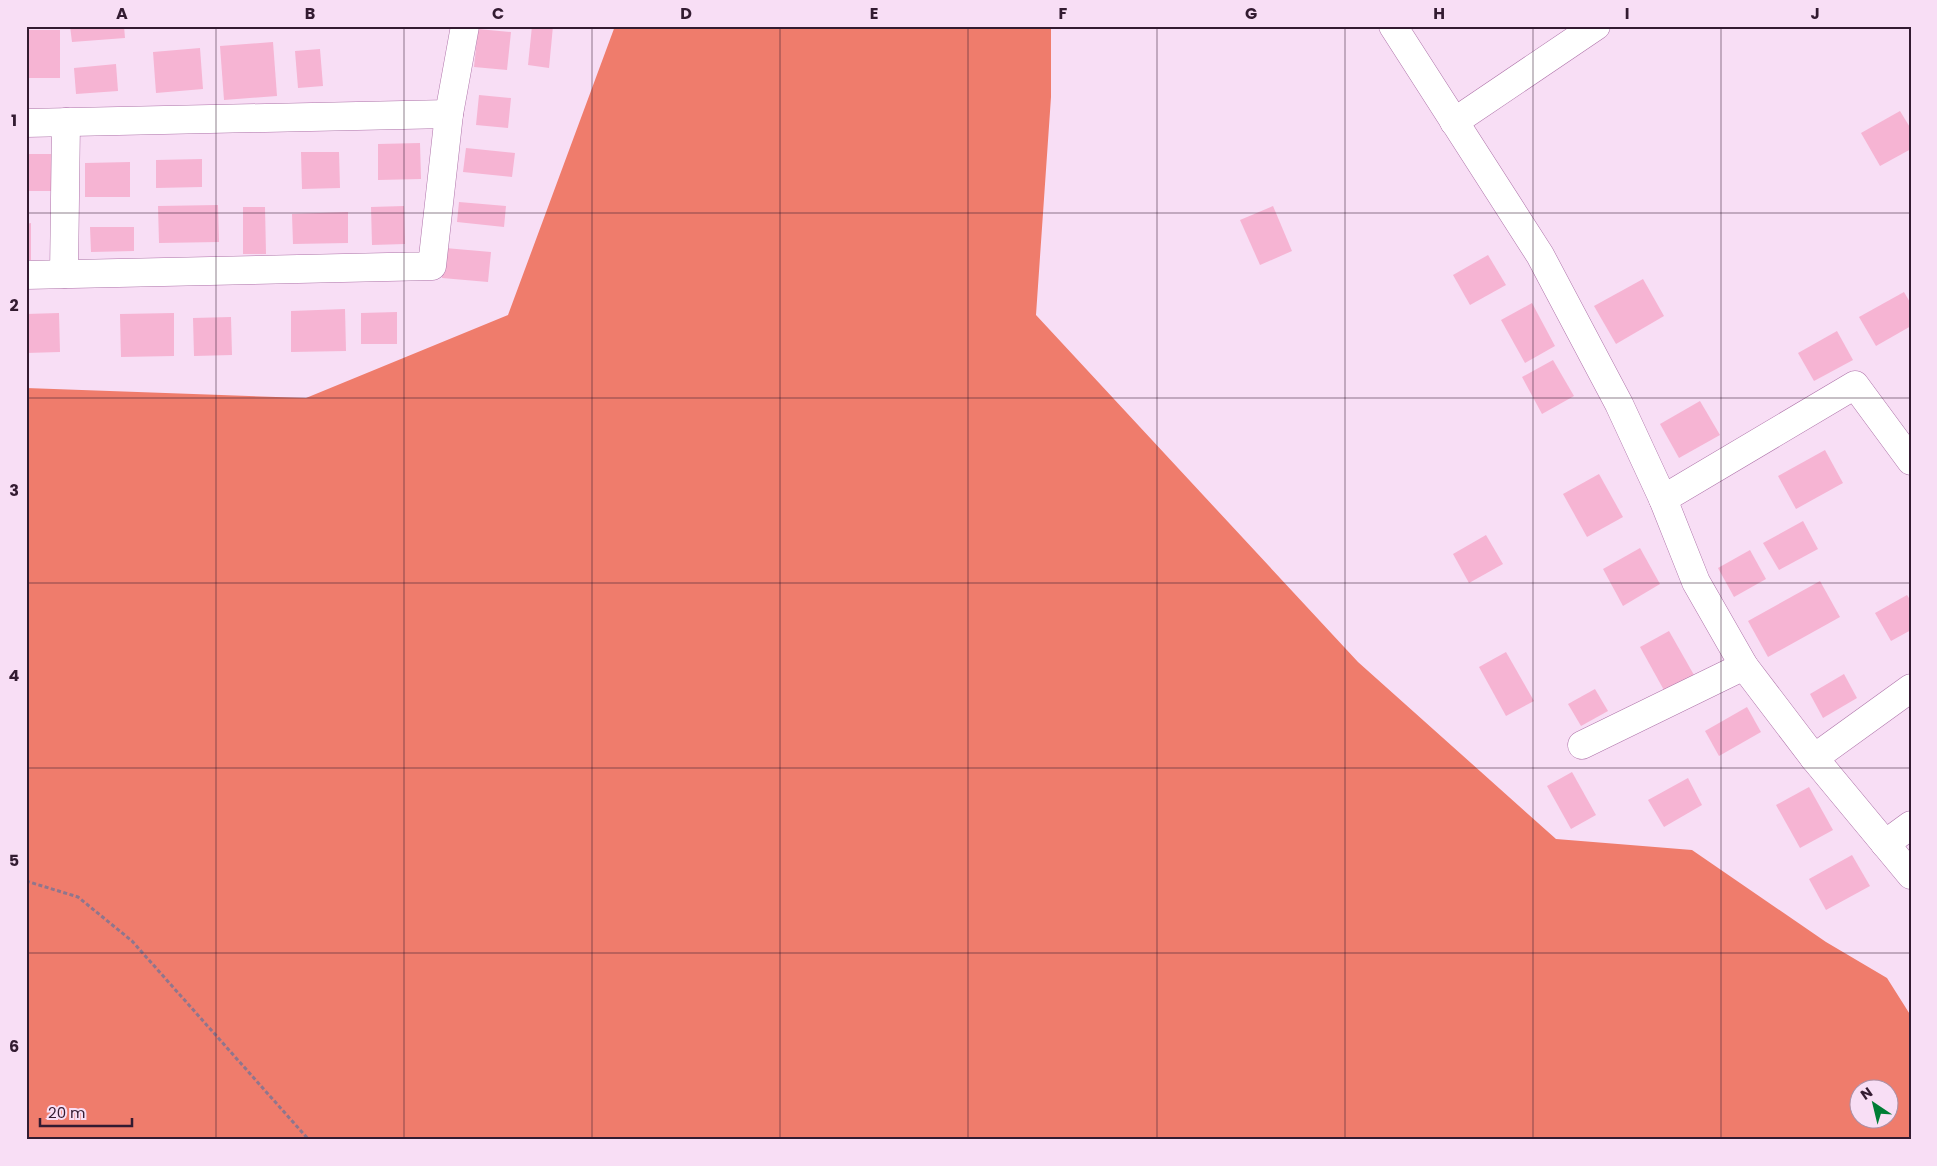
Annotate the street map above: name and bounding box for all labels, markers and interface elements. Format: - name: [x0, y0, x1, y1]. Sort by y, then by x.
- text: A: [116, 2, 128, 25]
- text: B: [305, 2, 315, 25]
- text: C: [492, 2, 504, 25]
- text: D: [680, 2, 692, 25]
- text: E: [870, 2, 878, 25]
- text: F: [1059, 2, 1068, 25]
- text: G: [1245, 2, 1257, 25]
- text: H: [1433, 2, 1445, 25]
- text: I: [1625, 2, 1629, 25]
- text: J: [1810, 2, 1820, 25]
- text: 1: [11, 109, 17, 132]
- text: 2: [9, 294, 19, 317]
- text: 3: [9, 479, 19, 502]
- text: 4: [9, 664, 20, 687]
- text: 5: [9, 849, 19, 872]
- text: 6: [9, 1035, 19, 1058]
- north arrow: [1850, 1078, 1900, 1128]
- text: N: [1856, 1082, 1877, 1105]
- scale bar: [40, 1096, 132, 1128]
- text: 20 m: [48, 1102, 86, 1123]

